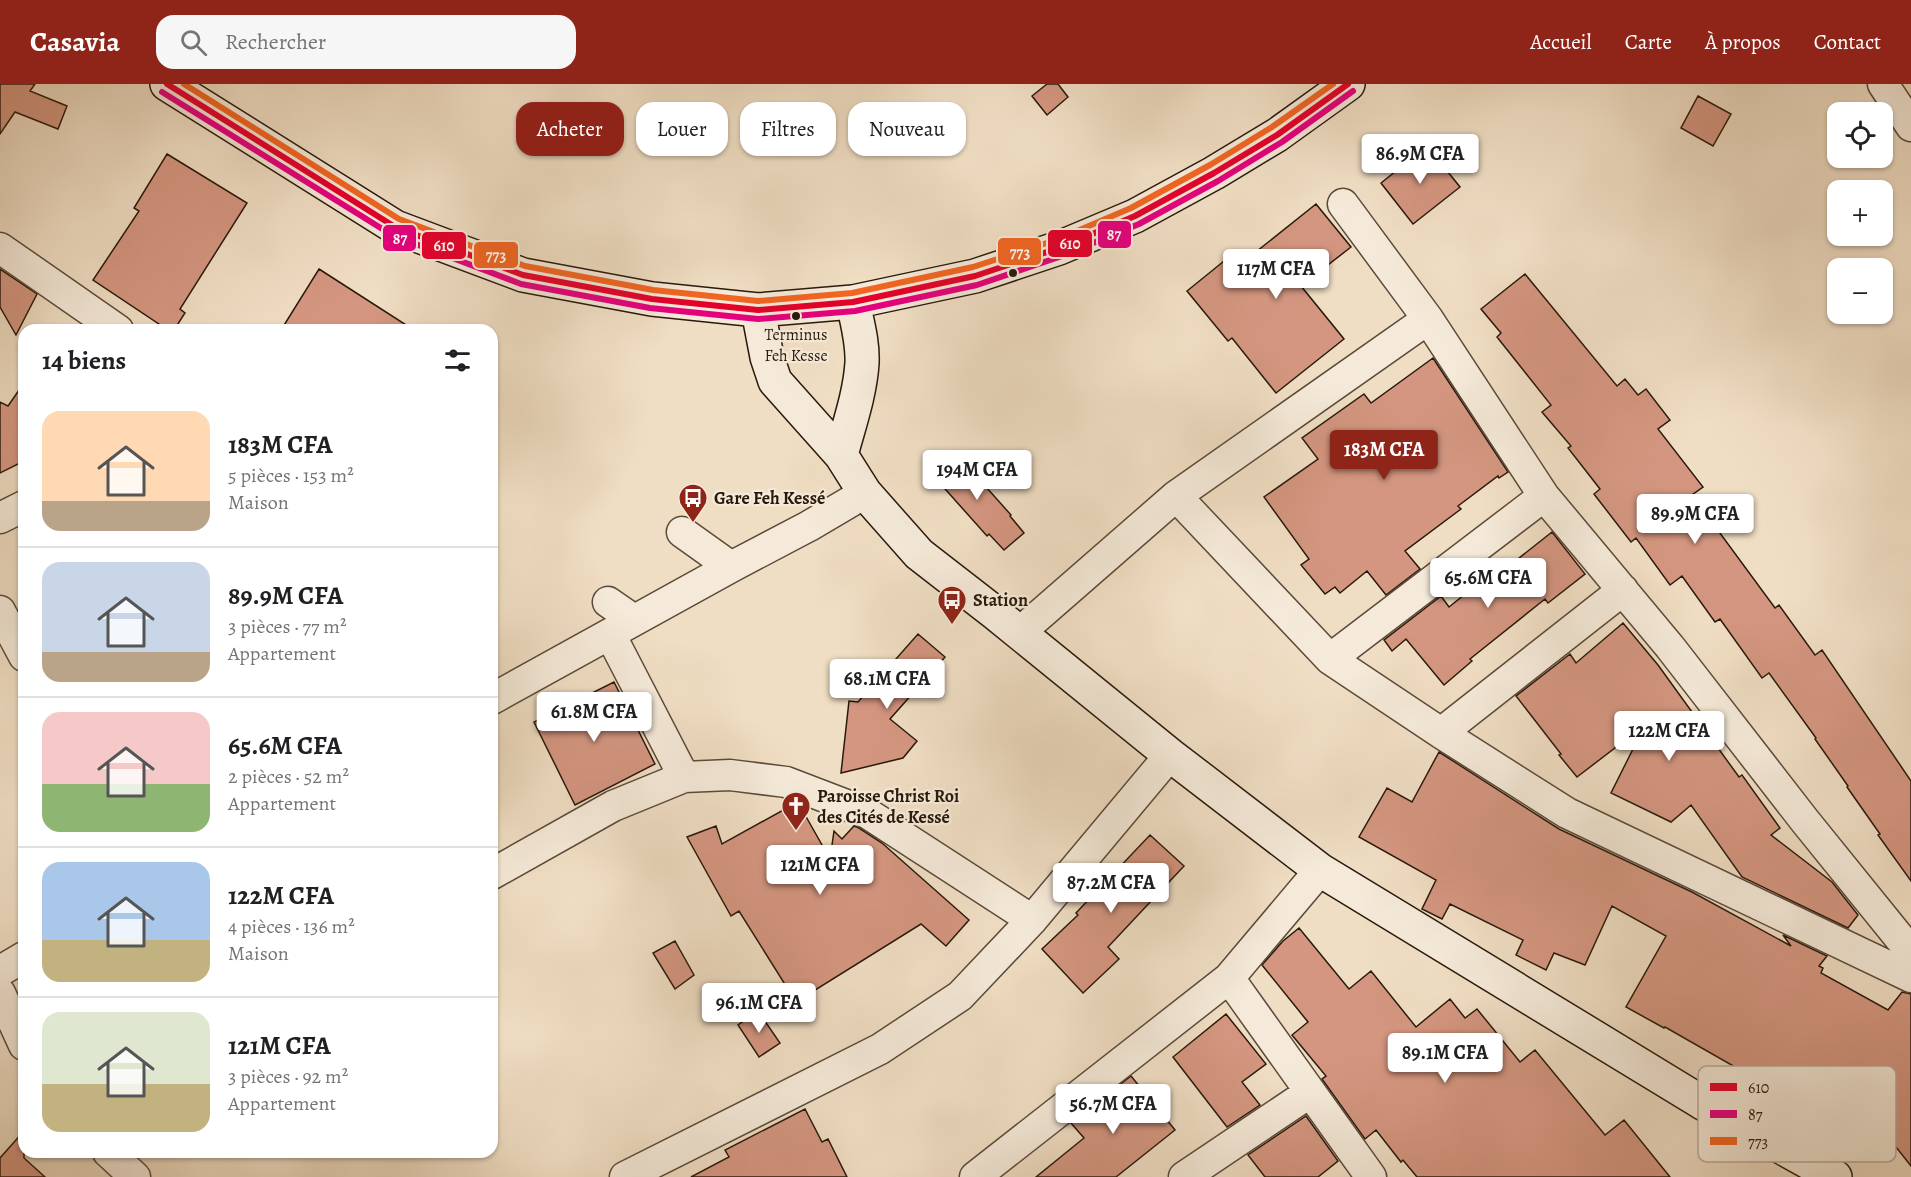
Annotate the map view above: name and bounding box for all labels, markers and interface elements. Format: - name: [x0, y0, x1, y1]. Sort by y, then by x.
- search box: [156, 15, 576, 69]
- text: Casavia: [30, 23, 120, 61]
- icon: search: [177, 26, 210, 59]
- text: Rechercher: [225, 27, 326, 57]
- text: Accueil: [1530, 28, 1592, 56]
- text: Carte: [1625, 28, 1672, 56]
- text: À propos: [1705, 28, 1781, 56]
- text: Contact: [1814, 28, 1881, 56]
- chip: Acheter: [516, 102, 624, 156]
- chip: Louer: [636, 102, 728, 156]
- chip: Filtres: [740, 102, 836, 156]
- chip: Nouveau: [848, 102, 966, 156]
- map controls: [1827, 102, 1893, 324]
- button: locate: [1827, 102, 1893, 168]
- pin: 86.9M CFA: [1351, 134, 1489, 185]
- text: 86.9M CFA: [1376, 140, 1464, 167]
- button: +: [1827, 180, 1893, 246]
- line badge: 87: [1097, 220, 1132, 249]
- line badge: 87: [382, 224, 417, 252]
- text: 87: [1107, 224, 1121, 246]
- text: 87: [393, 228, 407, 250]
- line badge: 610: [1047, 229, 1093, 258]
- line badge: 610: [421, 231, 467, 260]
- text: 610: [1059, 233, 1081, 255]
- text: 610: [433, 235, 455, 257]
- line badge: 773: [997, 237, 1042, 266]
- line badge: 773: [473, 241, 519, 269]
- text: 773: [1010, 242, 1030, 264]
- text: 773: [486, 245, 506, 267]
- pin: 117M CFA: [1214, 249, 1338, 300]
- text: 117M CFA: [1237, 255, 1315, 282]
- button: −: [1827, 258, 1893, 324]
- unlabelled marker: [1007, 267, 1019, 279]
- marker: Terminus Feh Kesse: [790, 310, 802, 322]
- place label: Terminus Feh Kesse: [764, 324, 828, 367]
- text: 14 biens: [42, 343, 126, 378]
- icon: filters: [441, 344, 474, 377]
- text: 183M CFA: [228, 427, 332, 462]
- pin: 183M CFA: [1322, 430, 1446, 481]
- icon: home: [90, 435, 162, 507]
- text: 183M CFA: [1344, 436, 1424, 463]
- pin: 194M CFA: [915, 450, 1039, 501]
- text: 194M CFA: [937, 456, 1017, 483]
- text: 5 pièces · 153 m²: [228, 462, 354, 489]
- bus stop icon: Gare Feh Kessé: [677, 482, 709, 524]
- place label: Gare Feh Kessé: [714, 486, 825, 510]
- text: Maison: [228, 489, 289, 516]
- pin: 89.9M CFA: [1626, 494, 1764, 545]
- text: 89.9M CFA: [1651, 500, 1739, 527]
- pin: 65.6M CFA: [1419, 558, 1557, 609]
- text: 65.6M CFA: [1444, 564, 1532, 591]
- text: 89.9M CFA: [228, 578, 343, 613]
- bus stop icon: Station: [936, 584, 968, 626]
- icon: home: [90, 586, 162, 658]
- place label: Station: [973, 588, 1028, 612]
- text: 3 pièces · 77 m²: [228, 613, 346, 640]
- text: Appartement: [228, 640, 336, 667]
- pin: 68.1M CFA: [818, 659, 956, 710]
- text: 68.1M CFA: [844, 665, 930, 692]
- pin: 61.8M CFA: [525, 692, 663, 743]
- text: 61.8M CFA: [551, 698, 637, 725]
- pin: 122M CFA: [1607, 711, 1731, 762]
- text: 122M CFA: [1628, 717, 1710, 744]
- text: 65.6M CFA: [228, 728, 342, 763]
- icon: home: [90, 736, 162, 808]
- text: 2 pièces · 52 m²: [228, 763, 349, 790]
- place label: Paroisse Christ Roi des Cités de Kessé: [817, 784, 959, 829]
- text: Appartement: [228, 790, 336, 817]
- church icon: Paroisse Christ Roi des Cités de Kessé: [780, 790, 812, 832]
- pin: 121M CFA: [758, 845, 882, 896]
- text: 121M CFA: [781, 851, 860, 878]
- pin: 87.2M CFA: [1042, 863, 1180, 914]
- text: 87.2M CFA: [1067, 869, 1155, 896]
- text: 122M CFA: [228, 878, 334, 913]
- icon: home: [90, 886, 162, 958]
- text: 4 pièces · 136 m²: [228, 913, 355, 940]
- text: Maison: [228, 940, 289, 967]
- pin: 96.1M CFA: [690, 983, 828, 1034]
- text: 96.1M CFA: [716, 989, 802, 1016]
- text: 121M CFA: [228, 1028, 331, 1063]
- pin: 89.1M CFA: [1376, 1033, 1514, 1084]
- icon: home: [90, 1036, 162, 1108]
- text: 89.1M CFA: [1402, 1039, 1488, 1066]
- text: 3 pièces · 92 m²: [228, 1063, 348, 1090]
- legend: [1698, 1066, 1896, 1162]
- text: 610: [1748, 1077, 1769, 1099]
- pin: 56.7M CFA: [1044, 1084, 1182, 1135]
- text: Appartement: [228, 1090, 336, 1117]
- text: 56.7M CFA: [1070, 1090, 1156, 1117]
- text: 87: [1748, 1104, 1763, 1126]
- text: 773: [1748, 1131, 1768, 1153]

